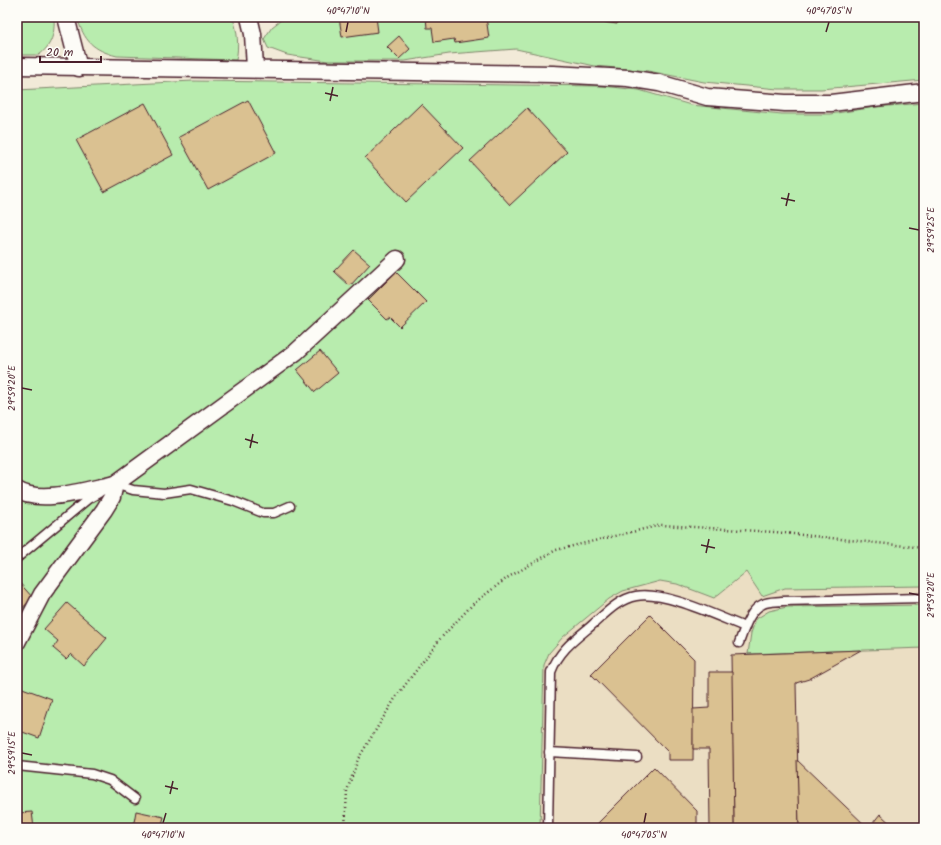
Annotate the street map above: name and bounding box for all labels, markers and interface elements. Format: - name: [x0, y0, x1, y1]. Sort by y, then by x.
- text: 40°47'10"N: [326, 3, 370, 19]
- text: 40°47'05"N: [806, 3, 852, 19]
- scale bar: [40, 38, 101, 64]
- text: 20 m: [46, 43, 74, 62]
- text: 29°59'25"E: [923, 206, 939, 253]
- text: 29°59'20"E: [4, 364, 20, 411]
- text: 29°59'20"E: [923, 571, 939, 618]
- text: 29°59'15"E: [4, 730, 20, 775]
- text: 40°47'10"N: [141, 827, 185, 843]
- text: 40°47'05"N: [621, 827, 667, 843]

